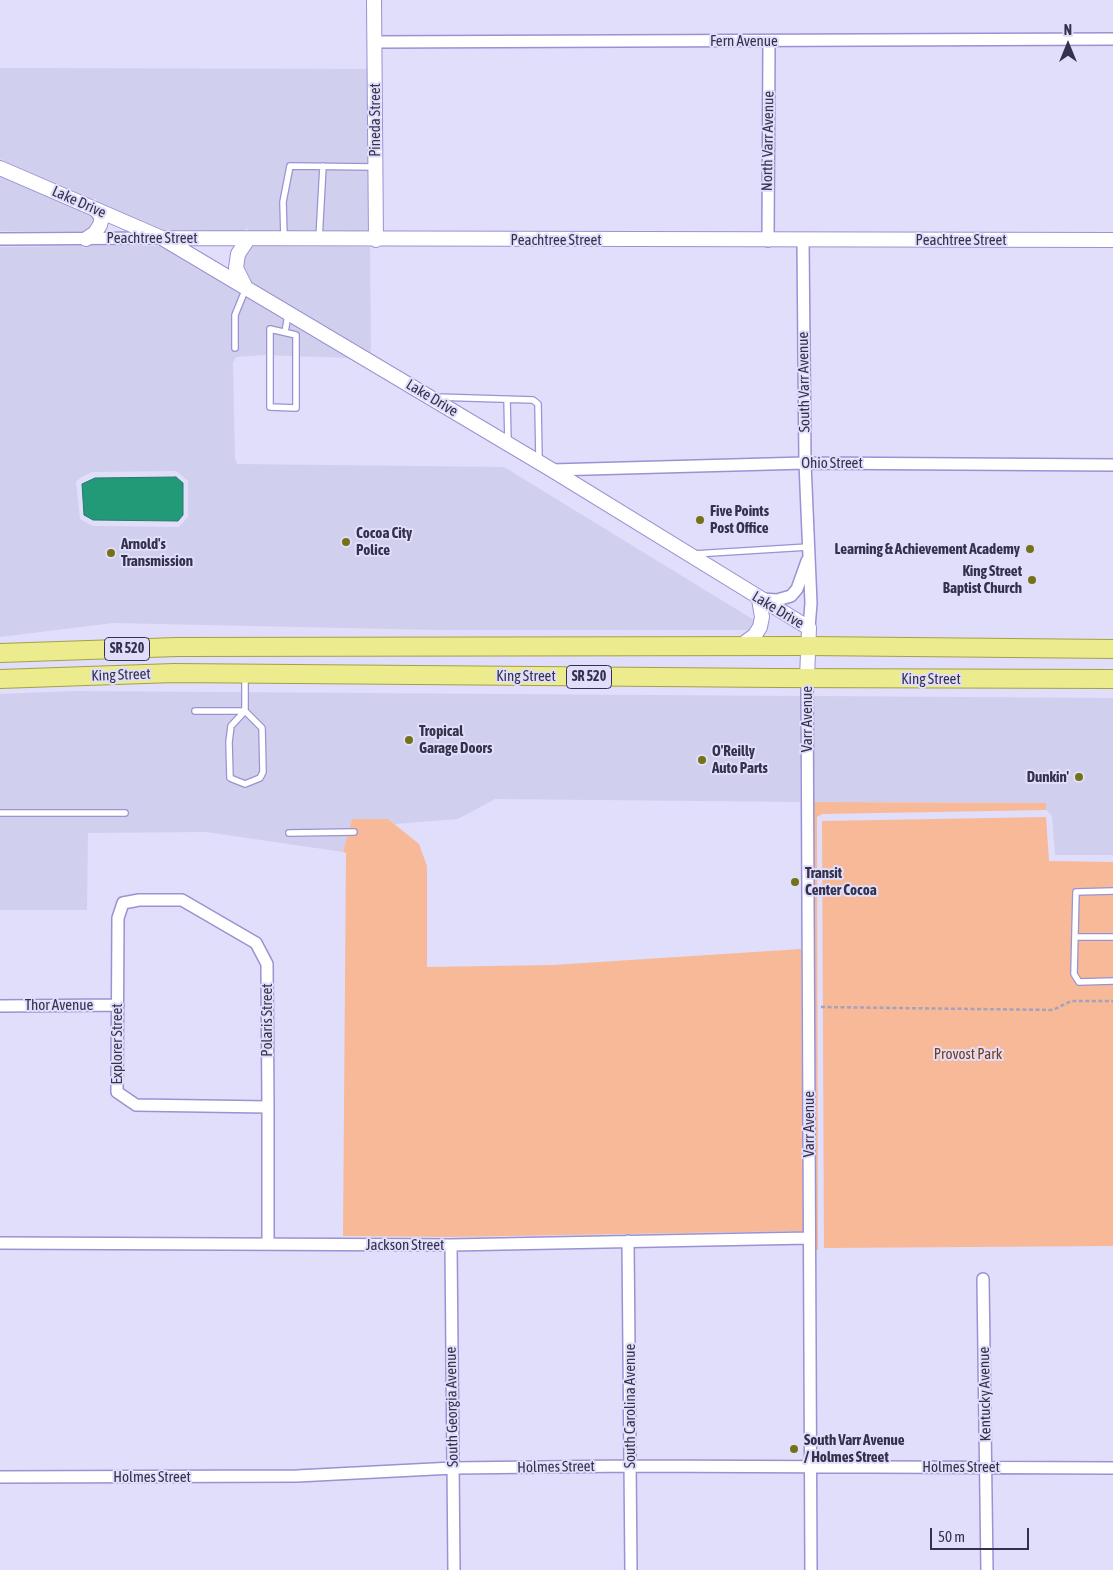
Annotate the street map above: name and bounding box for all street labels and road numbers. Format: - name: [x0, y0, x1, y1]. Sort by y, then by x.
- street label: Fern Avenue: [710, 32, 778, 50]
- street label: Pineda Street: [366, 83, 384, 157]
- street label: North Varr Avenue: [758, 91, 778, 191]
- street label: Lake Drive: [49, 182, 109, 222]
- street label: Peachtree Street: [106, 229, 198, 247]
- street label: Peachtree Street: [510, 231, 602, 249]
- street label: Peachtree Street: [915, 231, 1007, 249]
- street label: South Varr Avenue: [794, 332, 814, 432]
- street label: Lake Drive: [403, 376, 461, 420]
- street label: Ohio Street: [801, 454, 863, 472]
- street label: Lake Drive: [749, 588, 807, 632]
- road number: SR 520: [104, 638, 150, 661]
- street label: King Street: [91, 665, 151, 685]
- road number: SR 520: [566, 666, 612, 689]
- street label: King Street: [496, 667, 556, 685]
- street label: King Street: [901, 670, 961, 688]
- street label: Varr Avenue: [798, 686, 816, 752]
- street label: Polaris Street: [258, 983, 276, 1057]
- street label: Thor Avenue: [25, 996, 93, 1014]
- street label: Explorer Street: [108, 1003, 126, 1085]
- street label: Varr Avenue: [800, 1091, 818, 1157]
- street label: Jackson Street: [366, 1236, 444, 1254]
- street label: South Carolina Avenue: [621, 1344, 639, 1468]
- street label: South Georgia Avenue: [442, 1347, 462, 1467]
- street label: Kentucky Avenue: [975, 1347, 995, 1441]
- street label: Holmes Street: [517, 1457, 595, 1477]
- street label: Holmes Street: [922, 1458, 1000, 1476]
- street label: Holmes Street: [113, 1468, 191, 1486]

